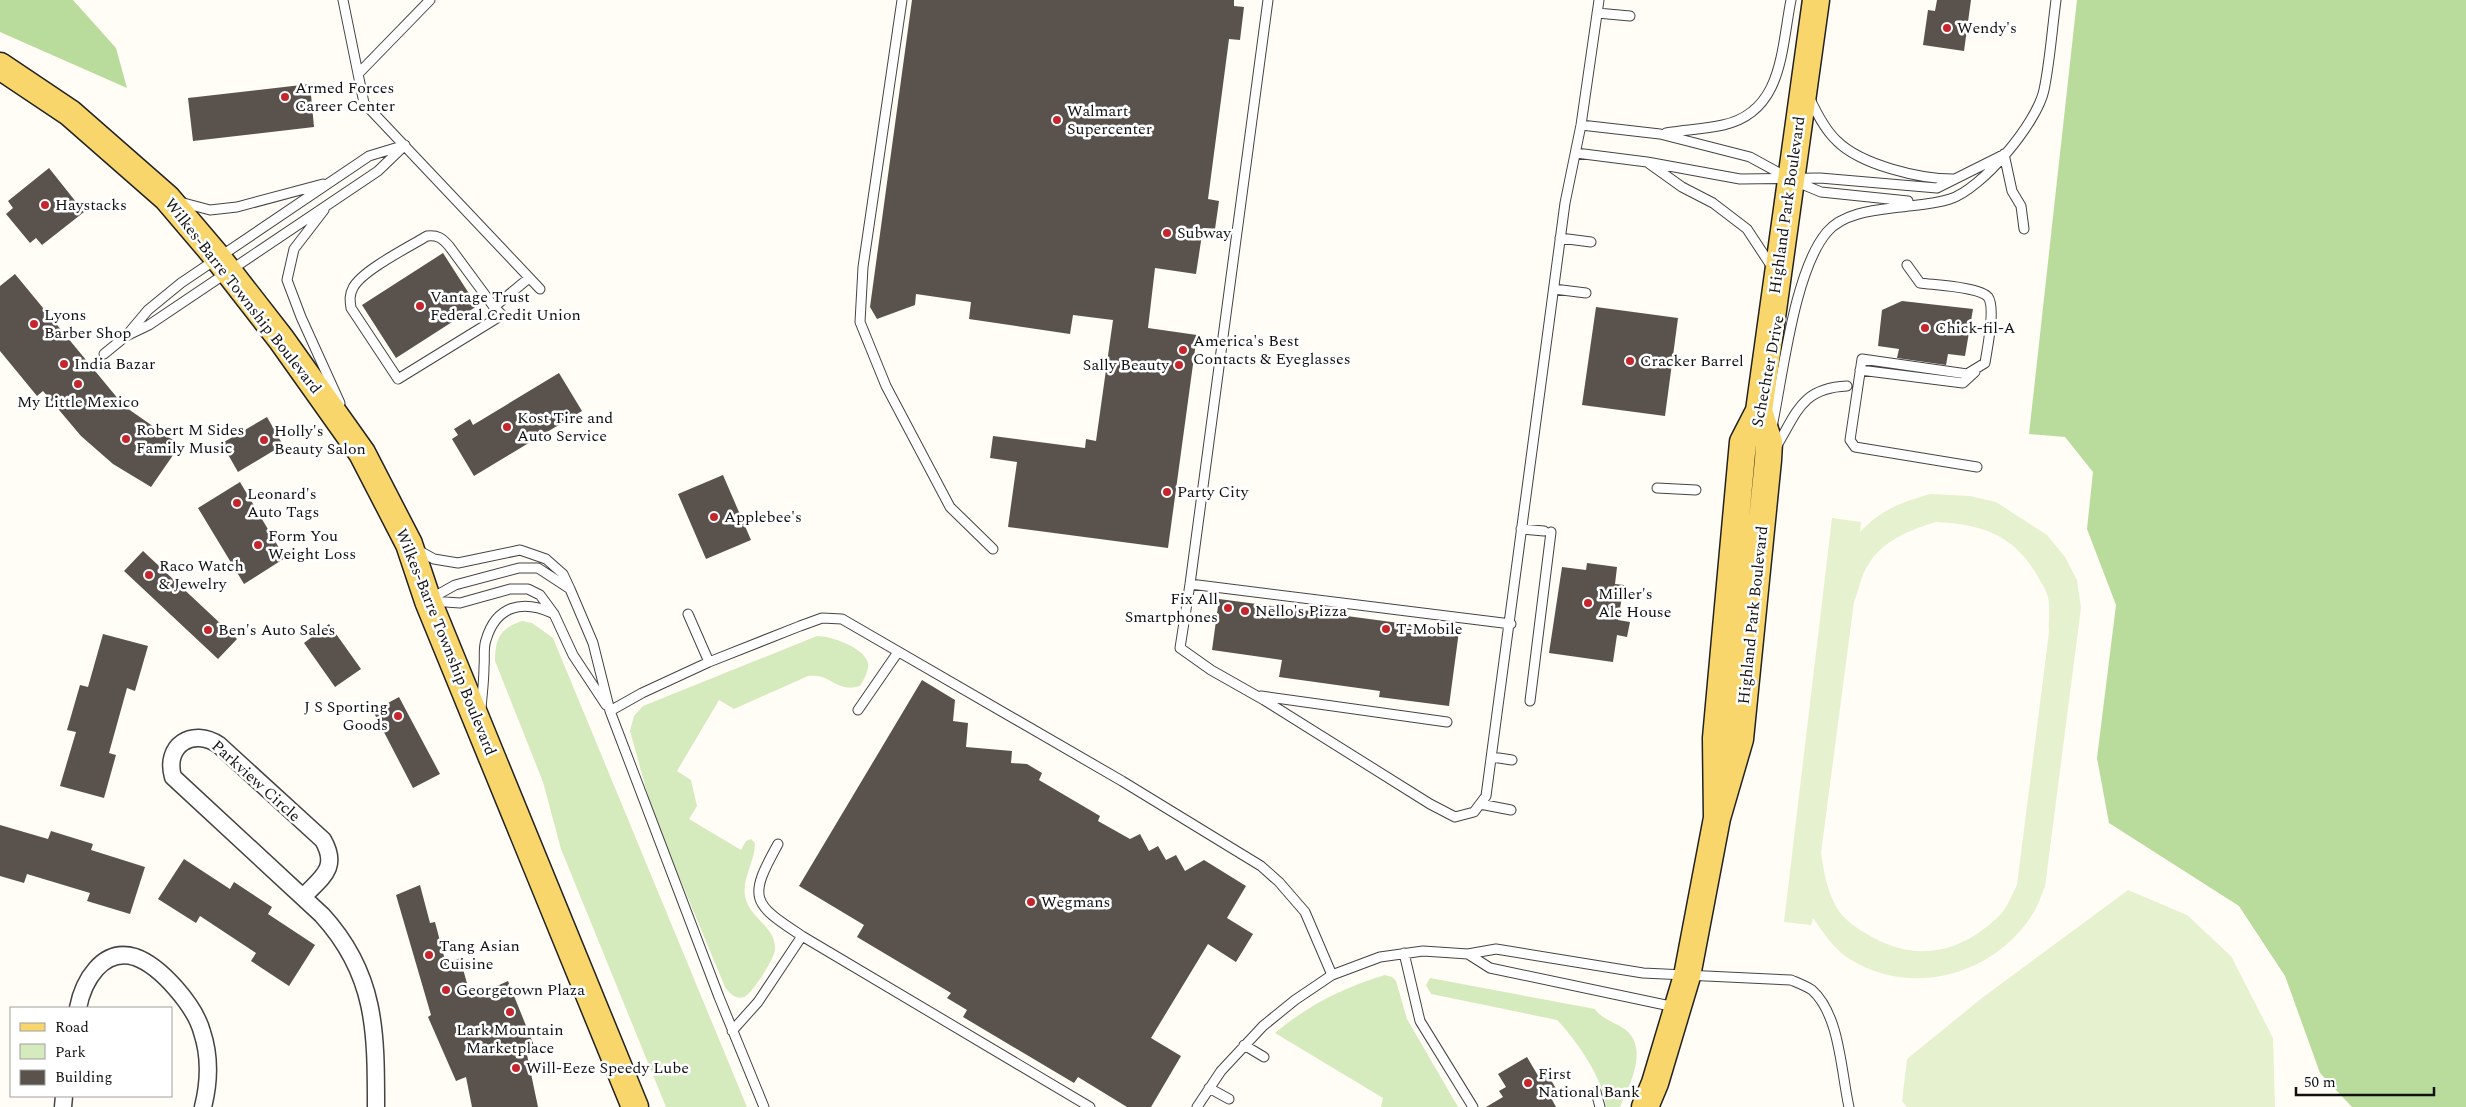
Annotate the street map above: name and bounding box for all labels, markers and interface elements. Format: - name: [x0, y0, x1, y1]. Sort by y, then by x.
- place label: Wendy's: [1957, 16, 2017, 40]
- marker: Wendy's: [1941, 22, 1953, 34]
- place label: Armed Forces Career Center: [295, 76, 395, 118]
- marker: Armed Forces Career Center: [279, 91, 291, 103]
- place label: Walmart Supercenter: [1067, 99, 1152, 141]
- marker: Walmart Supercenter: [1051, 114, 1063, 126]
- street label: Highland Park Boulevard: [1763, 115, 1811, 295]
- place label: Haystacks: [55, 193, 127, 217]
- street label: Wilkes-Barre Township Boulevard: [159, 193, 327, 399]
- marker: Haystacks: [39, 199, 51, 211]
- place label: Subway: [1177, 221, 1232, 245]
- marker: Subway: [1161, 227, 1173, 239]
- place label: Vantage Trust Federal Credit Union: [430, 285, 581, 327]
- marker: Vantage Trust Federal Credit Union: [414, 300, 426, 312]
- place label: Lyons Barber Shop: [44, 303, 131, 345]
- street label: Schechter Drive: [1745, 313, 1791, 429]
- place label: Chick-fil-A: [1935, 316, 2016, 340]
- marker: Lyons Barber Shop: [28, 318, 40, 330]
- marker: Chick-fil-A: [1919, 322, 1931, 334]
- place label: America's Best Contacts & Eyeglasses: [1193, 329, 1351, 371]
- marker: America's Best Contacts & Eyeglasses: [1177, 344, 1189, 356]
- place label: Cracker Barrel: [1640, 349, 1744, 373]
- place label: India Bazar: [74, 352, 155, 376]
- place label: Sally Beauty: [1083, 353, 1170, 377]
- marker: Cracker Barrel: [1624, 355, 1636, 367]
- marker: India Bazar: [58, 358, 70, 370]
- marker: Sally Beauty: [1173, 359, 1185, 371]
- marker: My Little Mexico: [72, 378, 84, 390]
- place label: My Little Mexico: [17, 390, 139, 414]
- place label: Kost Tire and Auto Service: [517, 406, 613, 448]
- place label: Robert M Sides Family Music: [136, 418, 244, 460]
- place label: Holly's Beauty Salon: [274, 419, 366, 461]
- marker: Kost Tire and Auto Service: [501, 421, 513, 433]
- marker: Robert M Sides Family Music: [120, 433, 132, 445]
- marker: Holly's Beauty Salon: [258, 434, 270, 446]
- place label: Party City: [1177, 480, 1250, 504]
- place label: Leonard's Auto Tags: [247, 482, 319, 524]
- marker: Party City: [1161, 486, 1173, 498]
- marker: Leonard's Auto Tags: [231, 497, 243, 509]
- place label: Applebee's: [724, 505, 802, 529]
- marker: Applebee's: [708, 511, 720, 523]
- place label: Form You Weight Loss: [268, 524, 356, 566]
- street label: Wilkes-Barre Township Boulevard: [389, 525, 503, 759]
- street label: Highland Park Boulevard: [1732, 525, 1774, 705]
- marker: Form You Weight Loss: [252, 539, 264, 551]
- place label: Raco Watch & Jewelry: [159, 554, 244, 596]
- marker: Raco Watch & Jewelry: [143, 569, 155, 581]
- place label: Miller's Ale House: [1598, 582, 1672, 624]
- place label: Fix All Smartphones: [1125, 587, 1218, 629]
- marker: Miller's Ale House: [1582, 597, 1594, 609]
- place label: Nello's Pizza: [1255, 599, 1347, 623]
- marker: Fix All Smartphones: [1222, 602, 1234, 614]
- marker: Nello's Pizza: [1239, 605, 1251, 617]
- place label: T-Mobile: [1396, 617, 1462, 641]
- place label: Ben's Auto Sales: [218, 618, 336, 642]
- marker: T-Mobile: [1380, 623, 1392, 635]
- marker: Ben's Auto Sales: [202, 624, 214, 636]
- place label: J S Sporting Goods: [304, 695, 388, 737]
- marker: J S Sporting Goods: [392, 710, 404, 722]
- street label: Parkview Circle: [206, 734, 306, 828]
- place label: Wegmans: [1041, 890, 1110, 914]
- marker: Wegmans: [1025, 896, 1037, 908]
- place label: Tang Asian Cuisine: [439, 934, 520, 976]
- marker: Tang Asian Cuisine: [423, 949, 435, 961]
- place label: Georgetown Plaza: [456, 978, 585, 1002]
- marker: Georgetown Plaza: [440, 984, 452, 996]
- marker: Lark Mountain Marketplace: [504, 1006, 516, 1018]
- legend: [10, 1007, 172, 1097]
- text: Road: [55, 1016, 89, 1039]
- place label: Lark Mountain Marketplace: [456, 1018, 564, 1060]
- text: Park: [55, 1041, 86, 1064]
- place label: Will-Eeze Speedy Lube: [526, 1056, 689, 1080]
- marker: Will-Eeze Speedy Lube: [510, 1062, 522, 1074]
- place label: First National Bank: [1538, 1062, 1640, 1104]
- scale bar: [2296, 1064, 2434, 1096]
- text: Building: [55, 1066, 112, 1089]
- text: 50 m: [2304, 1071, 2336, 1094]
- marker: First National Bank: [1522, 1077, 1534, 1089]

